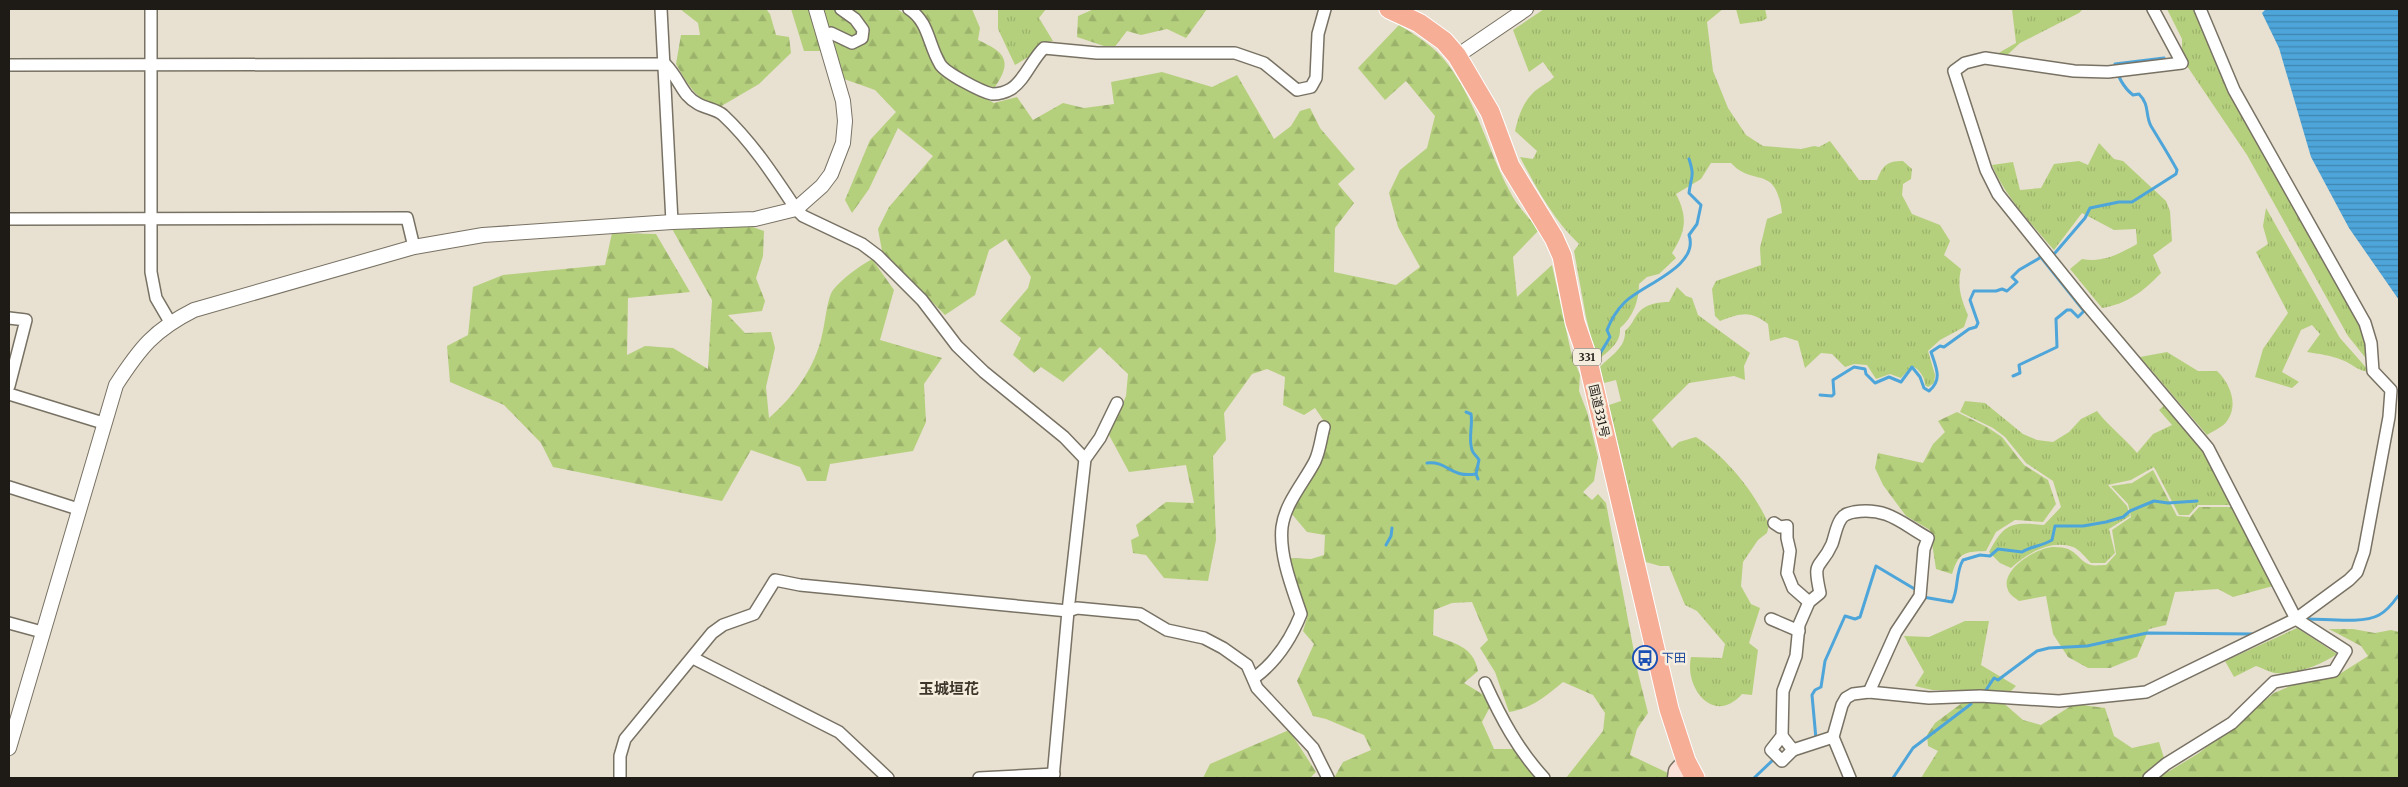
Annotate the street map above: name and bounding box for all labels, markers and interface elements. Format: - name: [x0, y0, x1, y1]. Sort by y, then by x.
- road number: 331: [1573, 348, 1601, 366]
- street label: 国道331号: [1586, 383, 1613, 439]
- bus stop icon: 下田: [1632, 645, 1658, 671]
- place label: 下田: [1662, 650, 1686, 665]
- district label: 玉城垣花: [919, 679, 979, 698]

